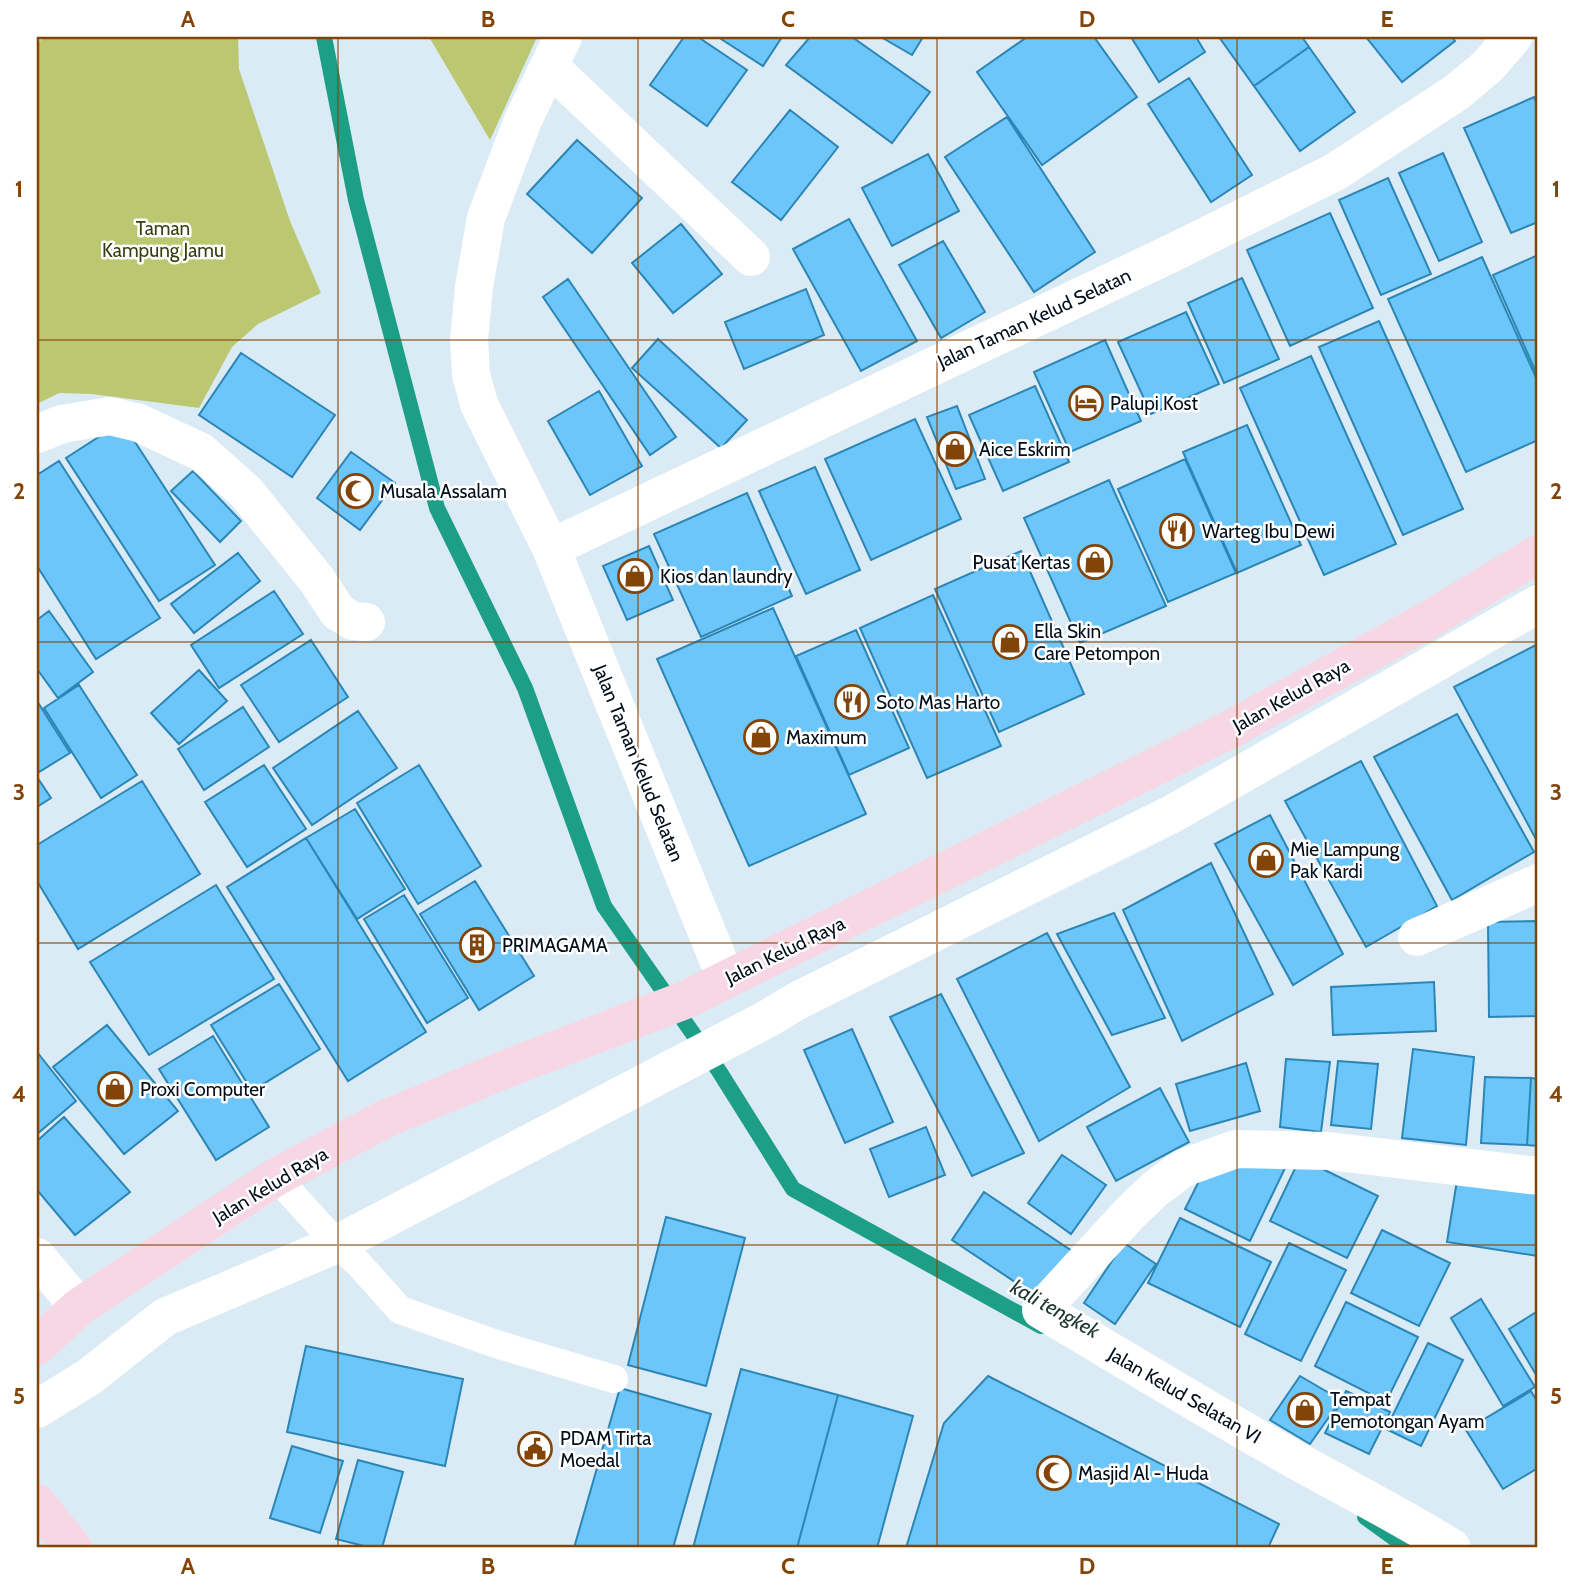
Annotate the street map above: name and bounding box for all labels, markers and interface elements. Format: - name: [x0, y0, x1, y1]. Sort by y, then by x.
- text: A: [181, 5, 196, 33]
- text: B: [481, 5, 495, 33]
- text: C: [781, 5, 795, 33]
- text: D: [1079, 5, 1095, 33]
- text: E: [1380, 5, 1394, 33]
- text: 1: [15, 175, 23, 203]
- text: 1: [1552, 175, 1560, 203]
- park label: Taman Kampung Jamu: [102, 217, 224, 262]
- street label: Jalan Taman Kelud Selatan: [933, 264, 1134, 374]
- hotel icon: Palupi Kost: [1067, 384, 1105, 422]
- place label: Palupi Kost: [1110, 392, 1198, 415]
- shop icon: Aice Eskrim: [936, 430, 974, 468]
- place label: Aice Eskrim: [979, 438, 1071, 461]
- mosque icon: Musala Assalam: [337, 472, 375, 510]
- text: 2: [13, 477, 25, 505]
- text: 2: [1550, 477, 1562, 505]
- place label: Musala Assalam: [380, 480, 507, 503]
- restaurant icon: Warteg Ibu Dewi: [1158, 512, 1196, 550]
- place label: Warteg Ibu Dewi: [1202, 520, 1335, 543]
- shop icon: Pusat Kertas: [1076, 543, 1114, 581]
- place label: Pusat Kertas: [973, 551, 1070, 574]
- shop icon: Kios dan laundry: [616, 557, 654, 595]
- place label: Kios dan laundry: [660, 565, 793, 588]
- place label: Ella Skin Care Petompon: [1034, 620, 1160, 665]
- shop icon: Ella Skin Care Petompon: [991, 623, 1029, 661]
- street label: Jalan Kelud Raya: [1228, 654, 1354, 738]
- street label: Jalan Taman Kelud Selatan: [588, 660, 689, 865]
- restaurant icon: Soto Mas Harto: [833, 683, 871, 721]
- place label: Soto Mas Harto: [876, 691, 1000, 714]
- shop icon: Maximum: [742, 718, 780, 756]
- place label: Maximum: [786, 726, 867, 749]
- text: 3: [13, 778, 25, 806]
- text: 3: [1550, 778, 1562, 806]
- place label: Mie Lampung Pak Kardi: [1290, 838, 1400, 883]
- shop icon: Mie Lampung Pak Kardi: [1247, 841, 1285, 879]
- street label: Jalan Kelud Raya: [721, 912, 849, 990]
- building icon: PRIMAGAMA: [458, 926, 496, 964]
- place label: PRIMAGAMA: [502, 934, 608, 957]
- shop icon: Proxi Computer: [96, 1070, 134, 1108]
- place label: Proxi Computer: [140, 1078, 265, 1101]
- text: 4: [12, 1080, 26, 1108]
- text: 4: [1549, 1080, 1563, 1108]
- street label: Jalan Kelud Raya: [208, 1142, 332, 1229]
- water label: kali tengkek: [1006, 1274, 1105, 1344]
- street label: Jalan Kelud Selatan VI: [1103, 1342, 1265, 1449]
- text: 5: [13, 1382, 25, 1410]
- text: 5: [1550, 1382, 1562, 1410]
- place label: Tempat Pemotongan Ayam: [1330, 1388, 1484, 1433]
- shop icon: Tempat Pemotongan Ayam: [1286, 1391, 1324, 1429]
- place label: PDAM Tirta Moedal: [560, 1427, 651, 1472]
- public building icon: PDAM Tirta Moedal: [516, 1430, 554, 1468]
- mosque icon: Masjid Al - Huda: [1035, 1454, 1073, 1492]
- place label: Masjid Al - Huda: [1078, 1462, 1209, 1485]
- text: A: [181, 1552, 196, 1580]
- text: B: [481, 1552, 495, 1580]
- text: C: [781, 1552, 795, 1580]
- text: D: [1079, 1552, 1095, 1580]
- text: E: [1380, 1552, 1394, 1580]

